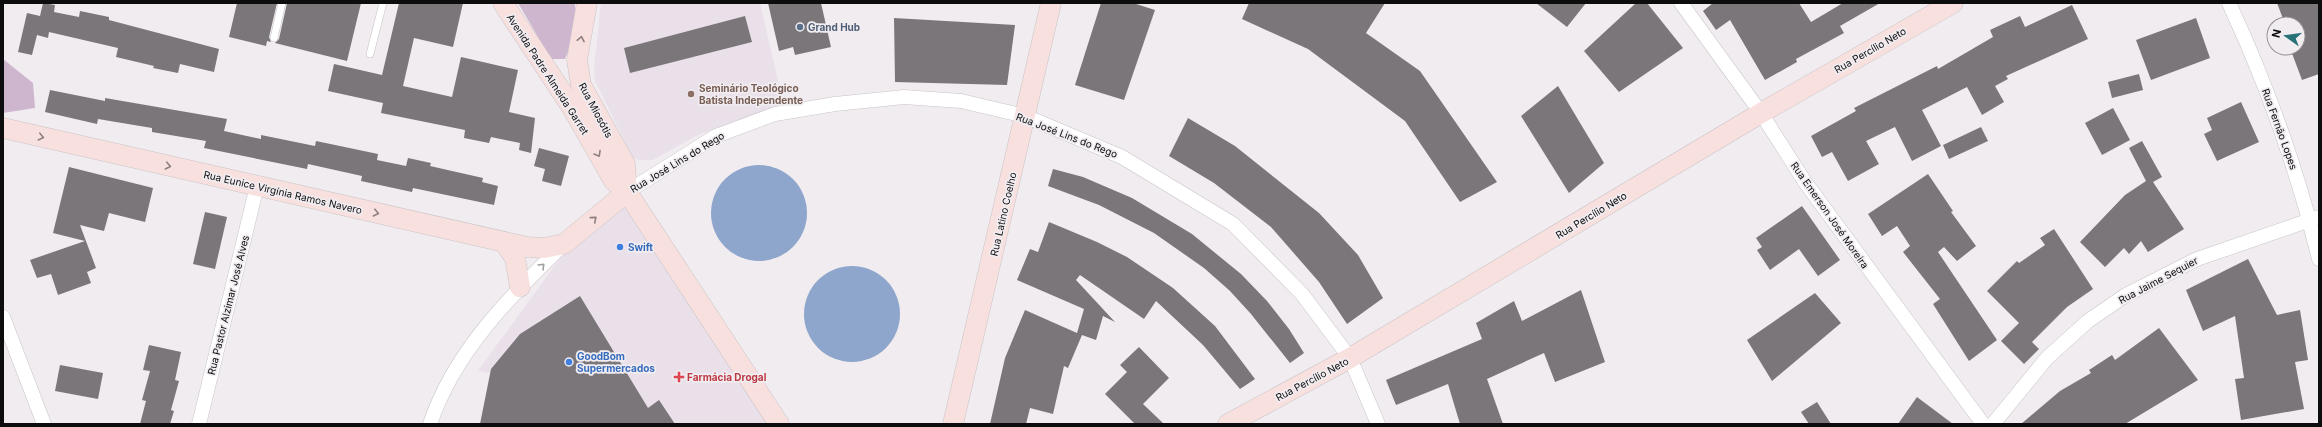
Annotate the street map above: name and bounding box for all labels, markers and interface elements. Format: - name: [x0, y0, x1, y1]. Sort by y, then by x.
- street label: Avenida Padre Almeida Garret: [504, 11, 592, 137]
- north arrow: [2266, 16, 2306, 56]
- place label: Grand Hub: [808, 21, 860, 33]
- marker: Grand Hub: [795, 22, 805, 32]
- street label: Rua Percílio Neto: [1832, 25, 1908, 75]
- text: N: [2268, 28, 2284, 39]
- one-way arrow: [576, 36, 584, 42]
- street label: Rua Miosótis: [577, 80, 615, 140]
- place label: Seminário Teológico Batista Independente: [699, 82, 803, 106]
- street label: Rua Fernão Lopes: [2260, 87, 2300, 171]
- marker: Seminário Teológico Batista Independente: [686, 89, 696, 99]
- street label: Rua José Lins do Rego: [1015, 110, 1119, 160]
- street label: Rua José Lins do Rego: [628, 129, 726, 195]
- one-way arrow: [38, 132, 44, 140]
- one-way arrow: [594, 150, 601, 157]
- street label: Rua Emerson José Moreira: [1789, 160, 1871, 270]
- one-way arrow: [165, 161, 171, 169]
- street label: Rua Eunice Virgínia Ramos Navero: [203, 168, 363, 216]
- street label: Rua Latino Coelho: [987, 171, 1019, 257]
- street label: Rua Percílio Neto: [1553, 189, 1629, 241]
- one-way arrow: [373, 208, 380, 217]
- one-way arrow: [590, 216, 597, 223]
- street label: Rua Pastor Alzimar José Alves: [205, 234, 251, 376]
- place label: Swift: [628, 241, 653, 253]
- marker: Swift: [615, 242, 625, 252]
- street label: Rua Jaime Sequier: [2116, 254, 2200, 306]
- one-way arrow: [537, 263, 545, 271]
- place label: GoodBom Supermercados: [577, 350, 655, 374]
- street label: Rua Percílio Neto: [1273, 355, 1351, 403]
- marker: GoodBom Supermercados: [564, 357, 574, 367]
- place label: Farmácia Drogal: [687, 371, 767, 384]
- marker: Farmácia Drogal: [674, 372, 684, 382]

